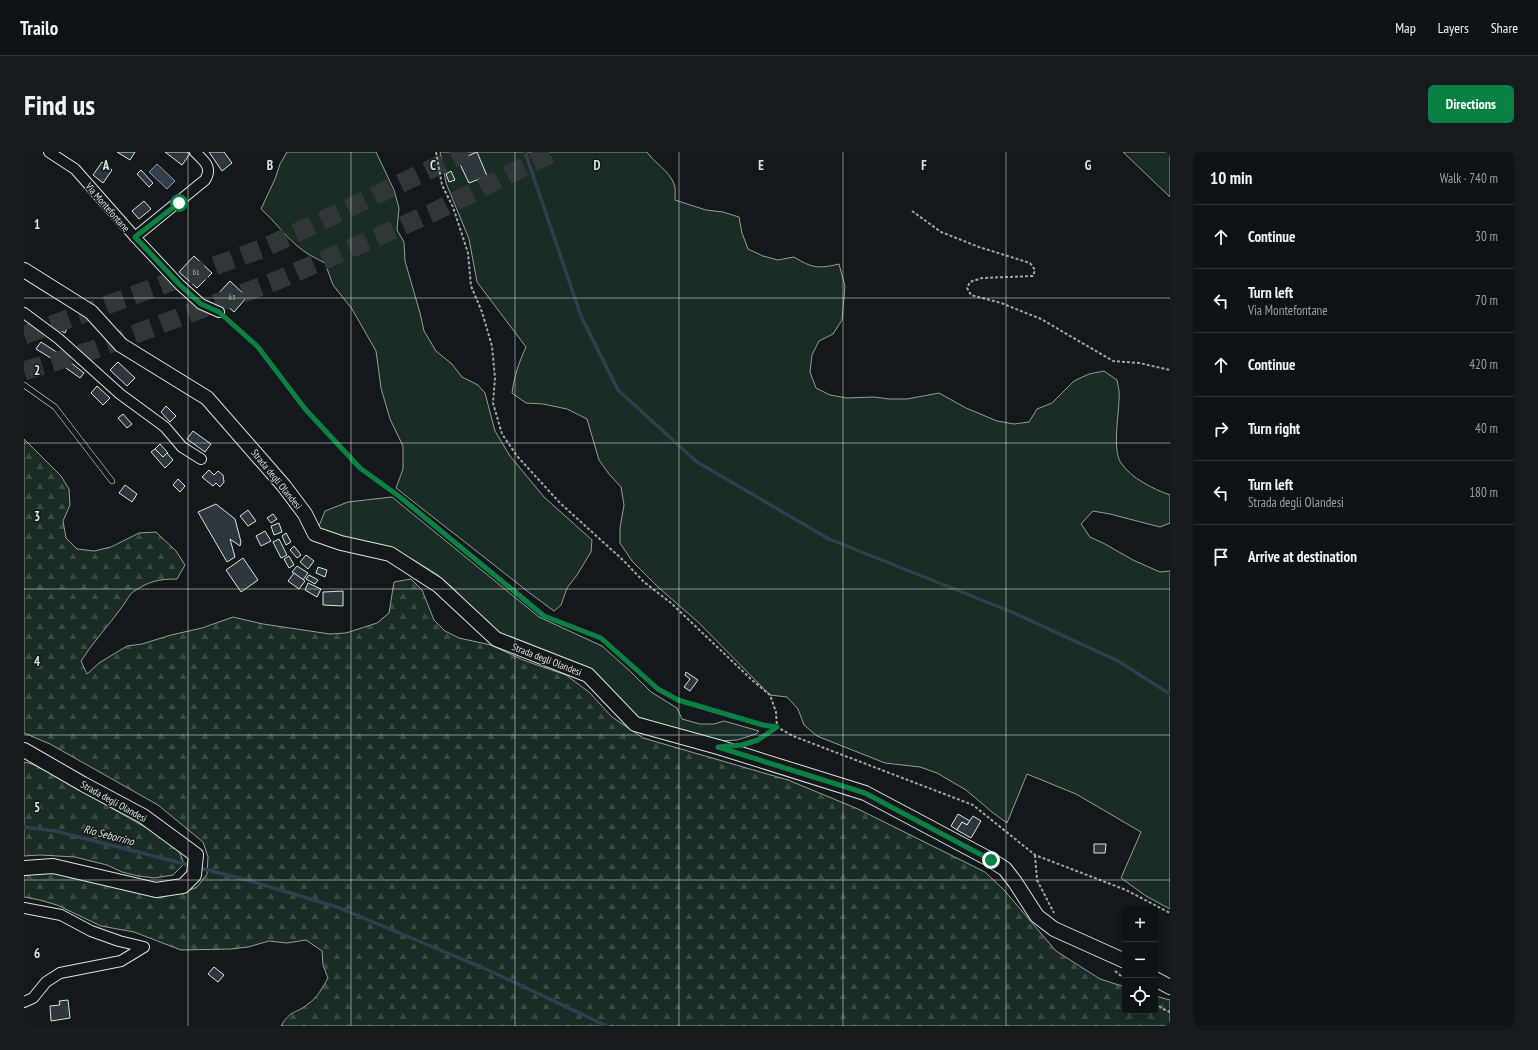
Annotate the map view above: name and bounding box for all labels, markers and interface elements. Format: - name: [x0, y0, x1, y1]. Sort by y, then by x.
- text: Trailo: [20, 16, 58, 40]
- text: Map: [1395, 19, 1416, 37]
- text: Layers: [1438, 19, 1469, 37]
- text: Share: [1491, 19, 1518, 37]
- button: Directions: [1428, 85, 1514, 123]
- text: Find us: [24, 86, 95, 123]
- text: A: [102, 157, 110, 174]
- text: B: [267, 157, 273, 174]
- text: C: [430, 157, 436, 174]
- text: D: [594, 157, 601, 174]
- text: E: [758, 157, 764, 174]
- text: F: [921, 157, 927, 174]
- text: G: [1085, 157, 1092, 174]
- text: 10 min: [1210, 167, 1252, 189]
- text: Walk · 740 m: [1440, 170, 1498, 187]
- street label: Via Montefontane: [82, 179, 133, 235]
- route start: [170, 194, 188, 212]
- text: 1: [34, 216, 40, 233]
- icon: ahead: [1210, 226, 1232, 248]
- text: Continue: [1248, 227, 1295, 246]
- text: 30 m: [1475, 228, 1498, 245]
- house number: 61: [192, 267, 200, 277]
- text: Turn left: [1248, 283, 1293, 302]
- icon: left: [1210, 290, 1232, 312]
- house number: 63: [228, 292, 236, 302]
- text: 70 m: [1475, 292, 1498, 309]
- text: Via Montefontane: [1248, 302, 1328, 319]
- icon: ahead: [1210, 354, 1232, 376]
- text: Continue: [1248, 355, 1295, 374]
- text: 420 m: [1469, 356, 1498, 373]
- text: 2: [34, 362, 40, 379]
- icon: right: [1210, 418, 1232, 440]
- text: Turn right: [1248, 419, 1300, 438]
- text: 40 m: [1475, 420, 1498, 437]
- street label: Strada degli Olandesi: [248, 447, 305, 512]
- text: Turn left: [1248, 475, 1293, 494]
- icon: left: [1210, 482, 1232, 504]
- text: 180 m: [1469, 484, 1498, 501]
- text: Strada degli Olandesi: [1248, 494, 1344, 511]
- text: 3: [34, 508, 40, 525]
- icon: arrive: [1210, 546, 1232, 568]
- text: Arrive at destination: [1248, 547, 1357, 566]
- street label: Strada degli Olandesi: [510, 640, 584, 679]
- text: 4: [34, 653, 41, 670]
- street label: Strada degli Olandesi: [78, 778, 149, 825]
- text: 5: [34, 799, 40, 816]
- water label: Rio Seborrino: [82, 822, 137, 849]
- route end: [982, 851, 1000, 869]
- map controls: [1122, 906, 1158, 1014]
- button: +: [1122, 906, 1158, 942]
- button: −: [1122, 942, 1158, 978]
- text: 6: [34, 945, 40, 962]
- button: locate: [1122, 978, 1158, 1014]

